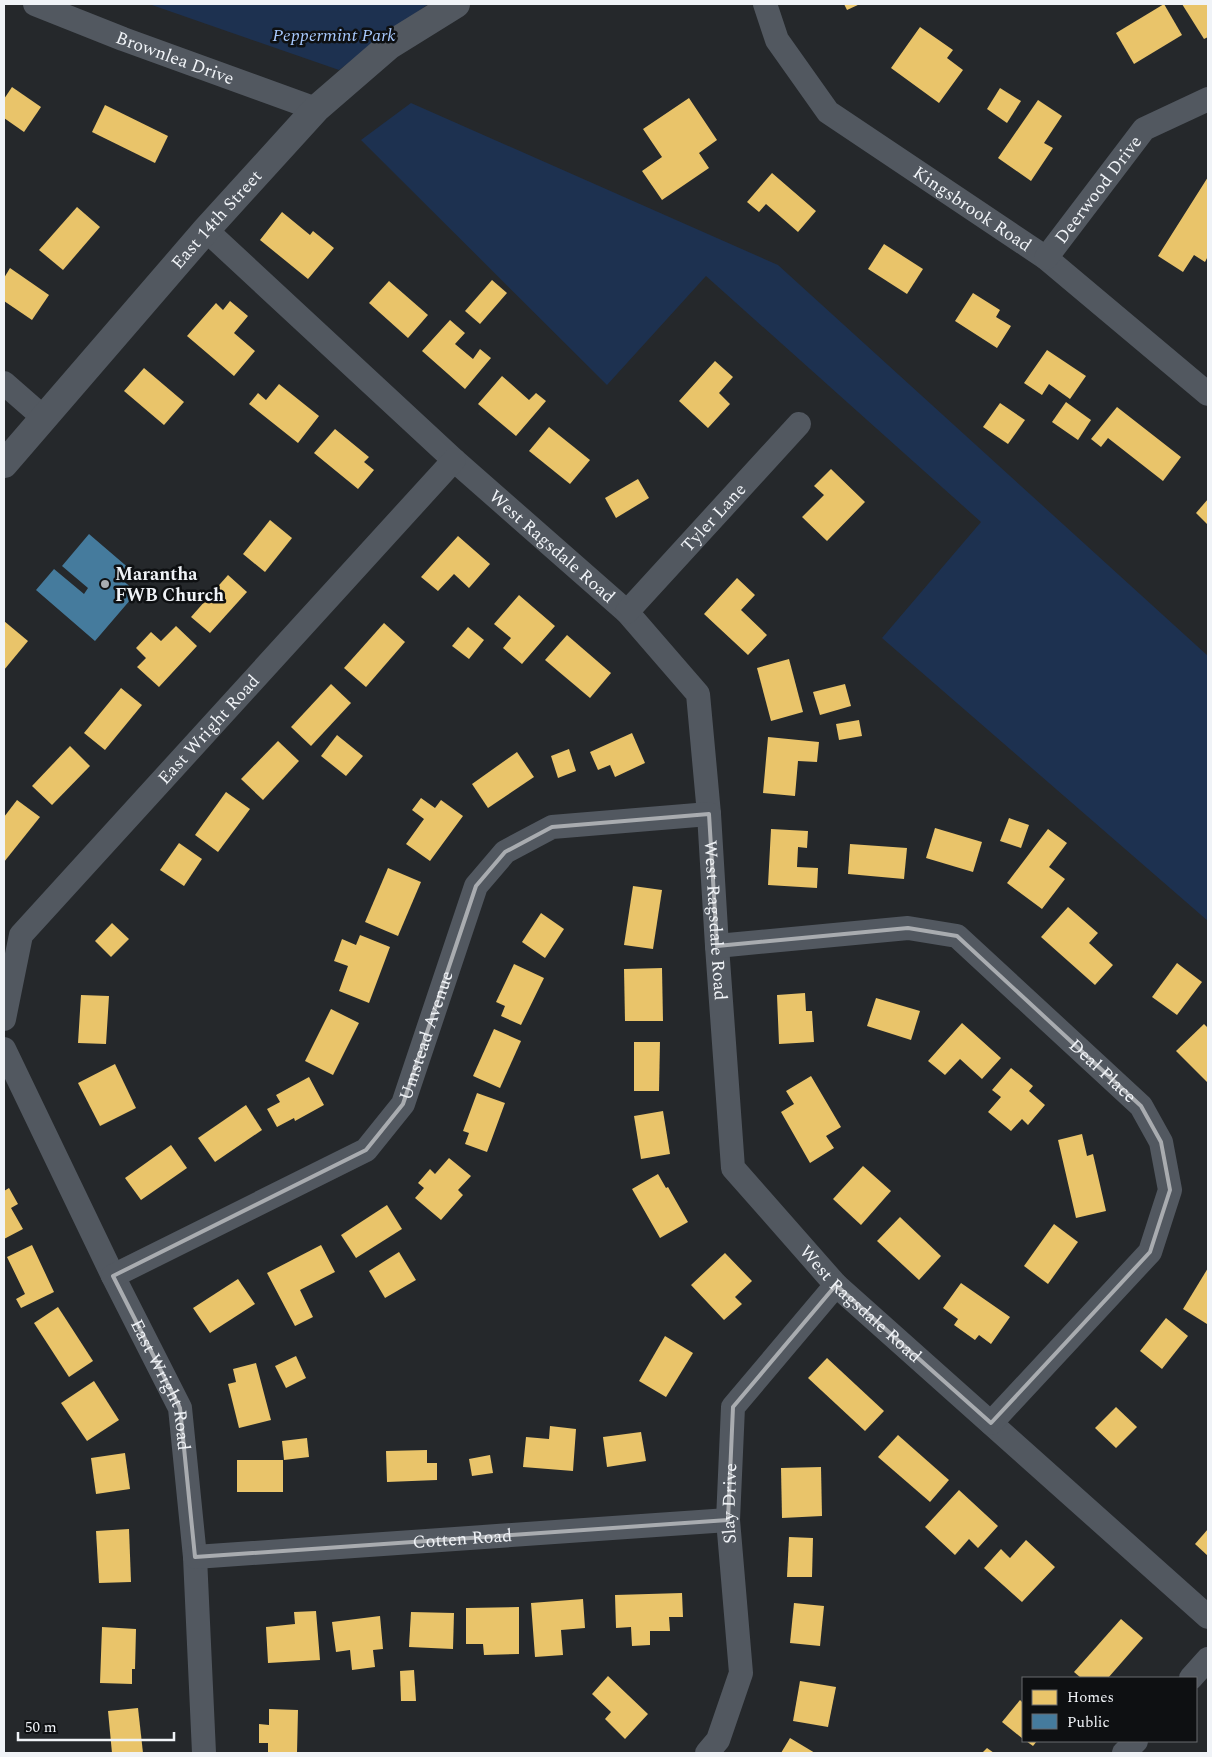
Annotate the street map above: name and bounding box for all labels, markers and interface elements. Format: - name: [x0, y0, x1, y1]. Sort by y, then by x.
- park label: Peppermint Park: [272, 22, 396, 49]
- street label: Brownlea Drive: [112, 24, 238, 92]
- street label: Deerwood Drive: [1048, 129, 1148, 250]
- street label: Kingsbrook Road: [908, 159, 1037, 258]
- street label: East 14th Street: [164, 163, 268, 275]
- street label: Tyler Lane: [674, 477, 752, 558]
- street label: West Ragsdale Road: [483, 483, 621, 609]
- place label: Marantha FWB Church: [115, 561, 224, 609]
- marker: Marantha FWB Church: [99, 578, 111, 590]
- street label: East Wright Road: [151, 668, 266, 791]
- street label: West Ragsdale Road: [697, 839, 734, 1001]
- street label: Umstead Avenue: [392, 967, 460, 1104]
- street label: Deal Place: [1063, 1032, 1143, 1109]
- street label: West Ragsdale Road: [793, 1239, 928, 1369]
- street label: East Wright Road: [123, 1314, 198, 1452]
- street label: Slay Drive: [714, 1462, 744, 1545]
- street label: Cotten Road: [412, 1522, 513, 1555]
- legend: [1022, 1677, 1197, 1742]
- text: Homes: [1067, 1686, 1114, 1709]
- scale bar: [18, 1710, 174, 1742]
- text: Public: [1067, 1711, 1110, 1734]
- text: 50 m: [25, 1716, 57, 1739]

